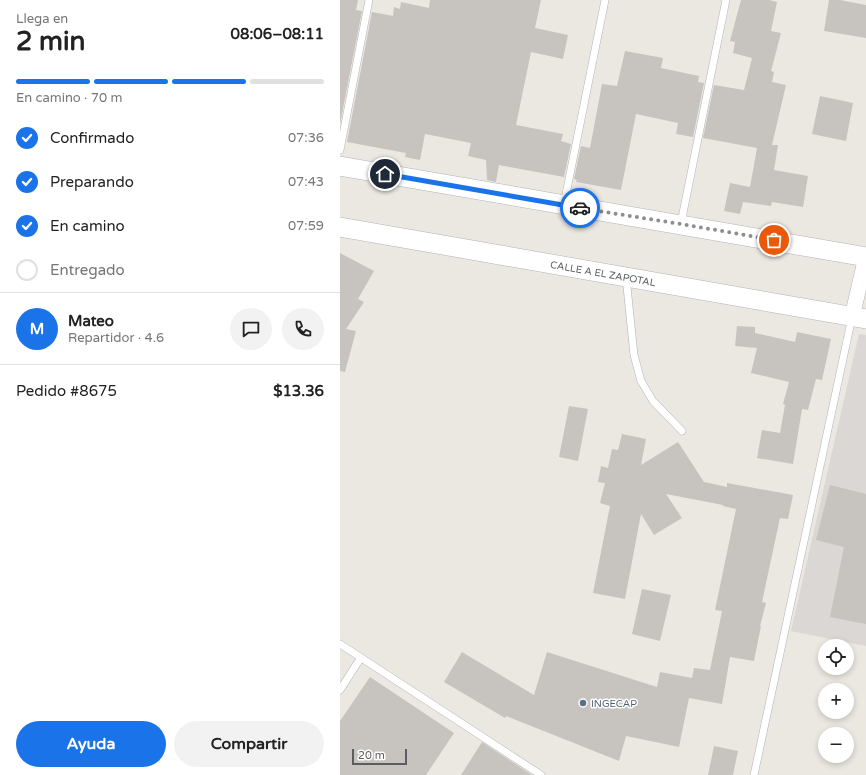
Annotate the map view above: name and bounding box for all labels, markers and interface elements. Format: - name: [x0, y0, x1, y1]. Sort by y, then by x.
- text: Llega en: [16, 11, 68, 27]
- text: 08:06–08:11: [231, 25, 324, 43]
- text: 2 min: [16, 26, 85, 57]
- text: En camino · 70 m: [16, 90, 123, 106]
- icon: check: [16, 127, 38, 149]
- text: Confirmado: [50, 129, 134, 147]
- text: 07:36: [288, 130, 324, 146]
- pin: [368, 157, 402, 191]
- icon: home: [374, 163, 396, 185]
- icon: check: [16, 171, 38, 193]
- text: Preparando: [50, 173, 134, 191]
- text: 07:43: [288, 174, 324, 190]
- courier: [560, 188, 600, 228]
- icon: car: [569, 197, 591, 219]
- icon: check: [16, 215, 38, 237]
- text: En camino: [50, 217, 125, 235]
- text: 07:59: [288, 218, 324, 234]
- pin: [757, 223, 791, 257]
- icon: bag: [763, 229, 785, 251]
- street label: CALLE A EL ZAPOTAL: [549, 259, 657, 289]
- text: Entregado: [50, 261, 125, 279]
- button: chat: [230, 308, 272, 350]
- button: phone: [282, 308, 324, 350]
- text: Mateo: [68, 312, 114, 330]
- text: M: [30, 320, 44, 338]
- text: Repartidor · 4.6: [68, 330, 164, 346]
- text: Pedido #8675: [16, 382, 117, 400]
- text: $13.36: [273, 382, 324, 400]
- map controls: [818, 639, 854, 763]
- button: locate: [818, 639, 854, 675]
- button: +: [818, 683, 854, 719]
- marker: INGECAP: [578, 698, 588, 708]
- place label: INGECAP: [591, 698, 637, 710]
- button: Ayuda: [16, 721, 166, 767]
- button: Compartir: [174, 721, 324, 767]
- button: −: [818, 727, 854, 763]
- scale bar: [352, 747, 407, 766]
- text: 20 m: [358, 749, 385, 762]

